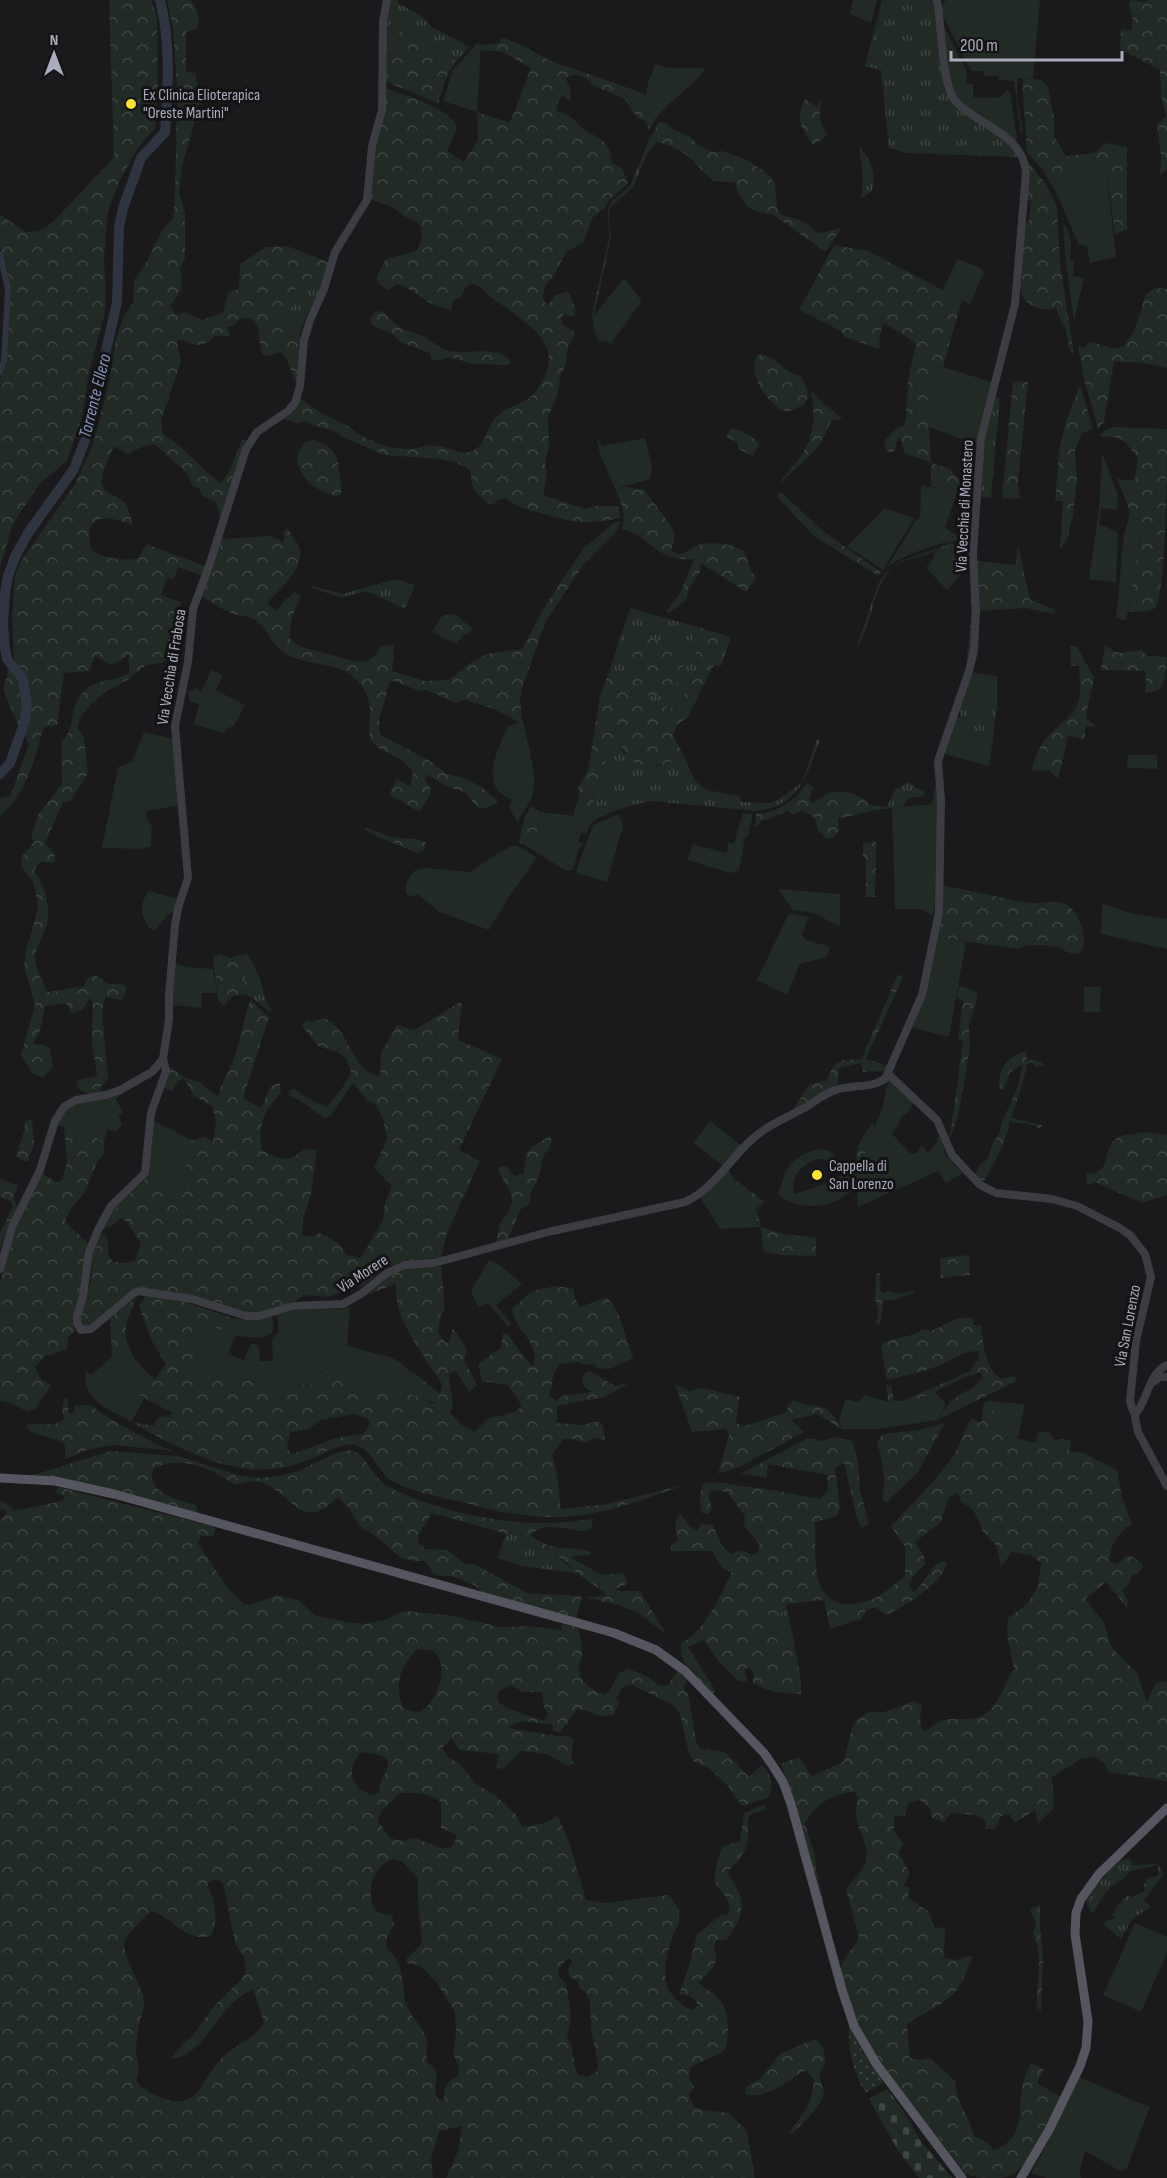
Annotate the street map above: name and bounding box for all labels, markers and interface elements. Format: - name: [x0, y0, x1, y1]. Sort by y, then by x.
- north arrow: [24, 24, 84, 84]
- scale bar: [951, 24, 1122, 62]
- text: N: [50, 31, 58, 50]
- text: 200 m: [960, 35, 998, 56]
- place label: Ex Clinica Elioterapica "Oreste Martini": [143, 86, 260, 123]
- marker: Ex Clinica Elioterapica "Oreste Martini": [124, 97, 138, 111]
- water label: Torrente Ellero: [74, 351, 116, 440]
- street label: Via Vecchia di Monastero: [952, 439, 978, 573]
- street label: Via Vecchia di Frabosa: [153, 608, 191, 726]
- place label: Cappella di San Lorenzo: [829, 1157, 894, 1194]
- marker: Cappella di San Lorenzo: [810, 1168, 824, 1182]
- street label: Via Morere: [334, 1251, 392, 1297]
- street label: Via San Lorenzo: [1111, 1283, 1145, 1369]

